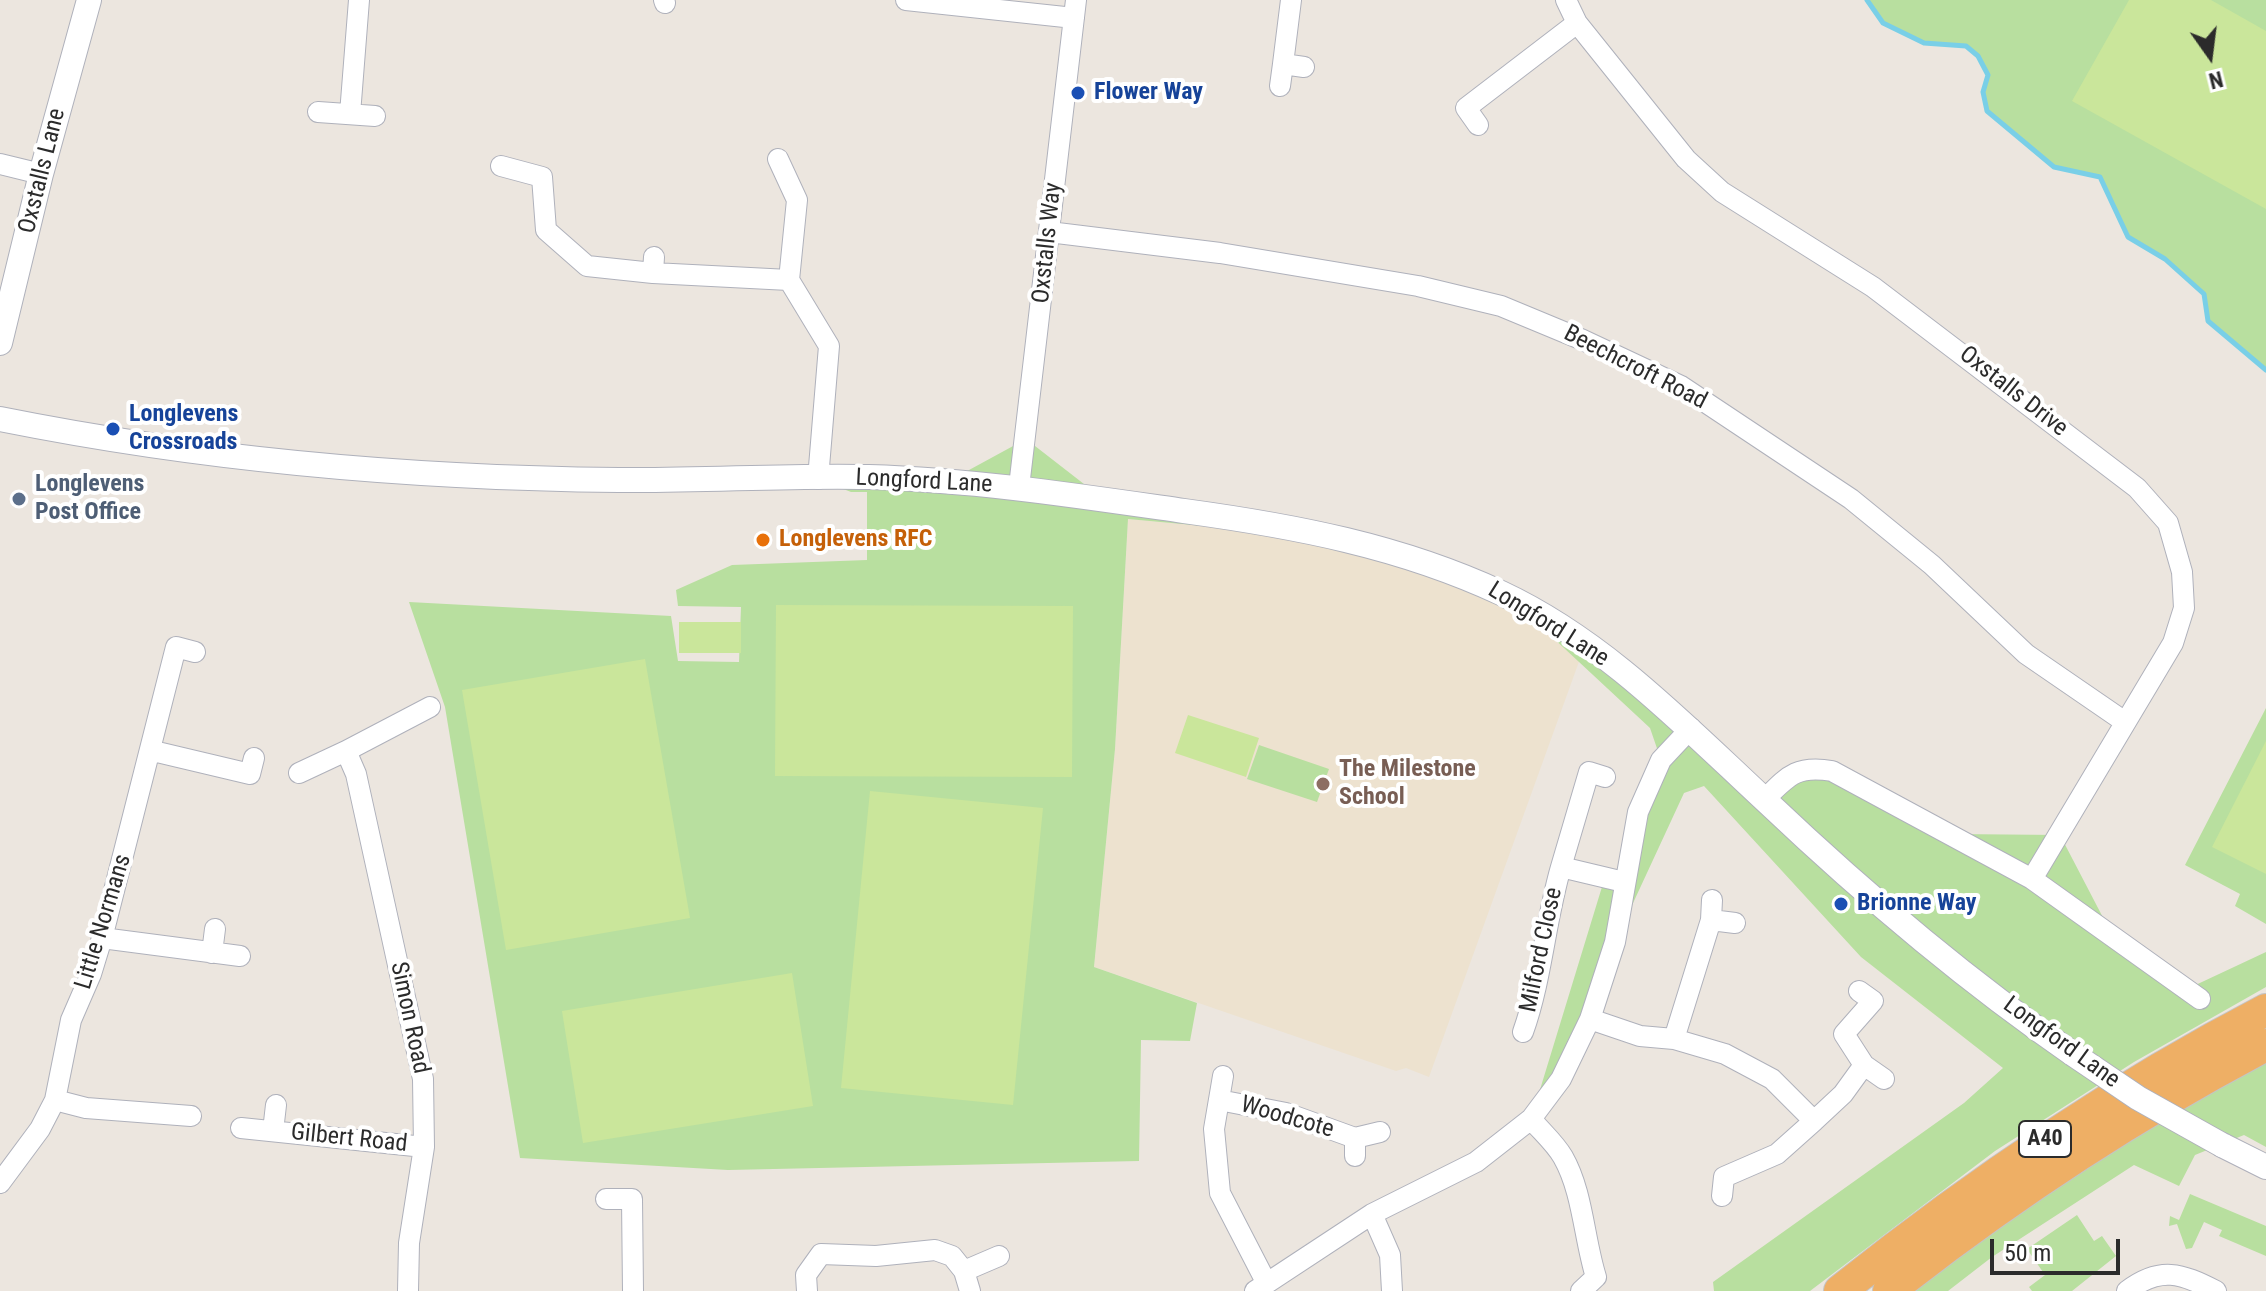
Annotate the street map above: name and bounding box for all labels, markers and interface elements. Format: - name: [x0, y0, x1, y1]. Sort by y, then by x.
- north arrow: [2170, 16, 2250, 96]
- text: N: [2206, 66, 2226, 94]
- place label: Flower Way: [1094, 79, 1203, 107]
- marker: Flower Way: [1069, 84, 1087, 102]
- street label: Oxstalls Lane: [14, 106, 72, 236]
- street label: Oxstalls Way: [1027, 181, 1069, 305]
- street label: Beechcroft Road: [1559, 320, 1711, 416]
- street label: Oxstalls Drive: [1953, 341, 2073, 443]
- place label: Longlevens Crossroads: [129, 401, 239, 457]
- marker: Longlevens Crossroads: [104, 420, 122, 438]
- street label: Longford Lane: [855, 464, 993, 500]
- place label: Longlevens Post Office: [35, 471, 145, 527]
- marker: Longlevens Post Office: [10, 490, 28, 508]
- place label: Longlevens RFC: [779, 526, 932, 554]
- marker: Longlevens RFC: [754, 531, 772, 549]
- street label: Longford Lane: [1482, 577, 1614, 673]
- place label: The Milestone School: [1339, 756, 1476, 812]
- marker: The Milestone School: [1314, 775, 1332, 793]
- street label: Little Normans: [70, 851, 138, 993]
- street label: Milford Close: [1515, 885, 1569, 1015]
- place label: Brionne Way: [1857, 890, 1976, 918]
- marker: Brionne Way: [1832, 895, 1850, 913]
- street label: Simon Road: [383, 960, 435, 1076]
- street label: Longford Lane: [1997, 991, 2125, 1095]
- street label: Woodcote: [1237, 1091, 1337, 1145]
- street label: Gilbert Road: [289, 1119, 409, 1159]
- road number: A40: [2019, 1121, 2071, 1157]
- scale bar: [1994, 1223, 2124, 1273]
- text: 50 m: [2004, 1239, 2051, 1267]

